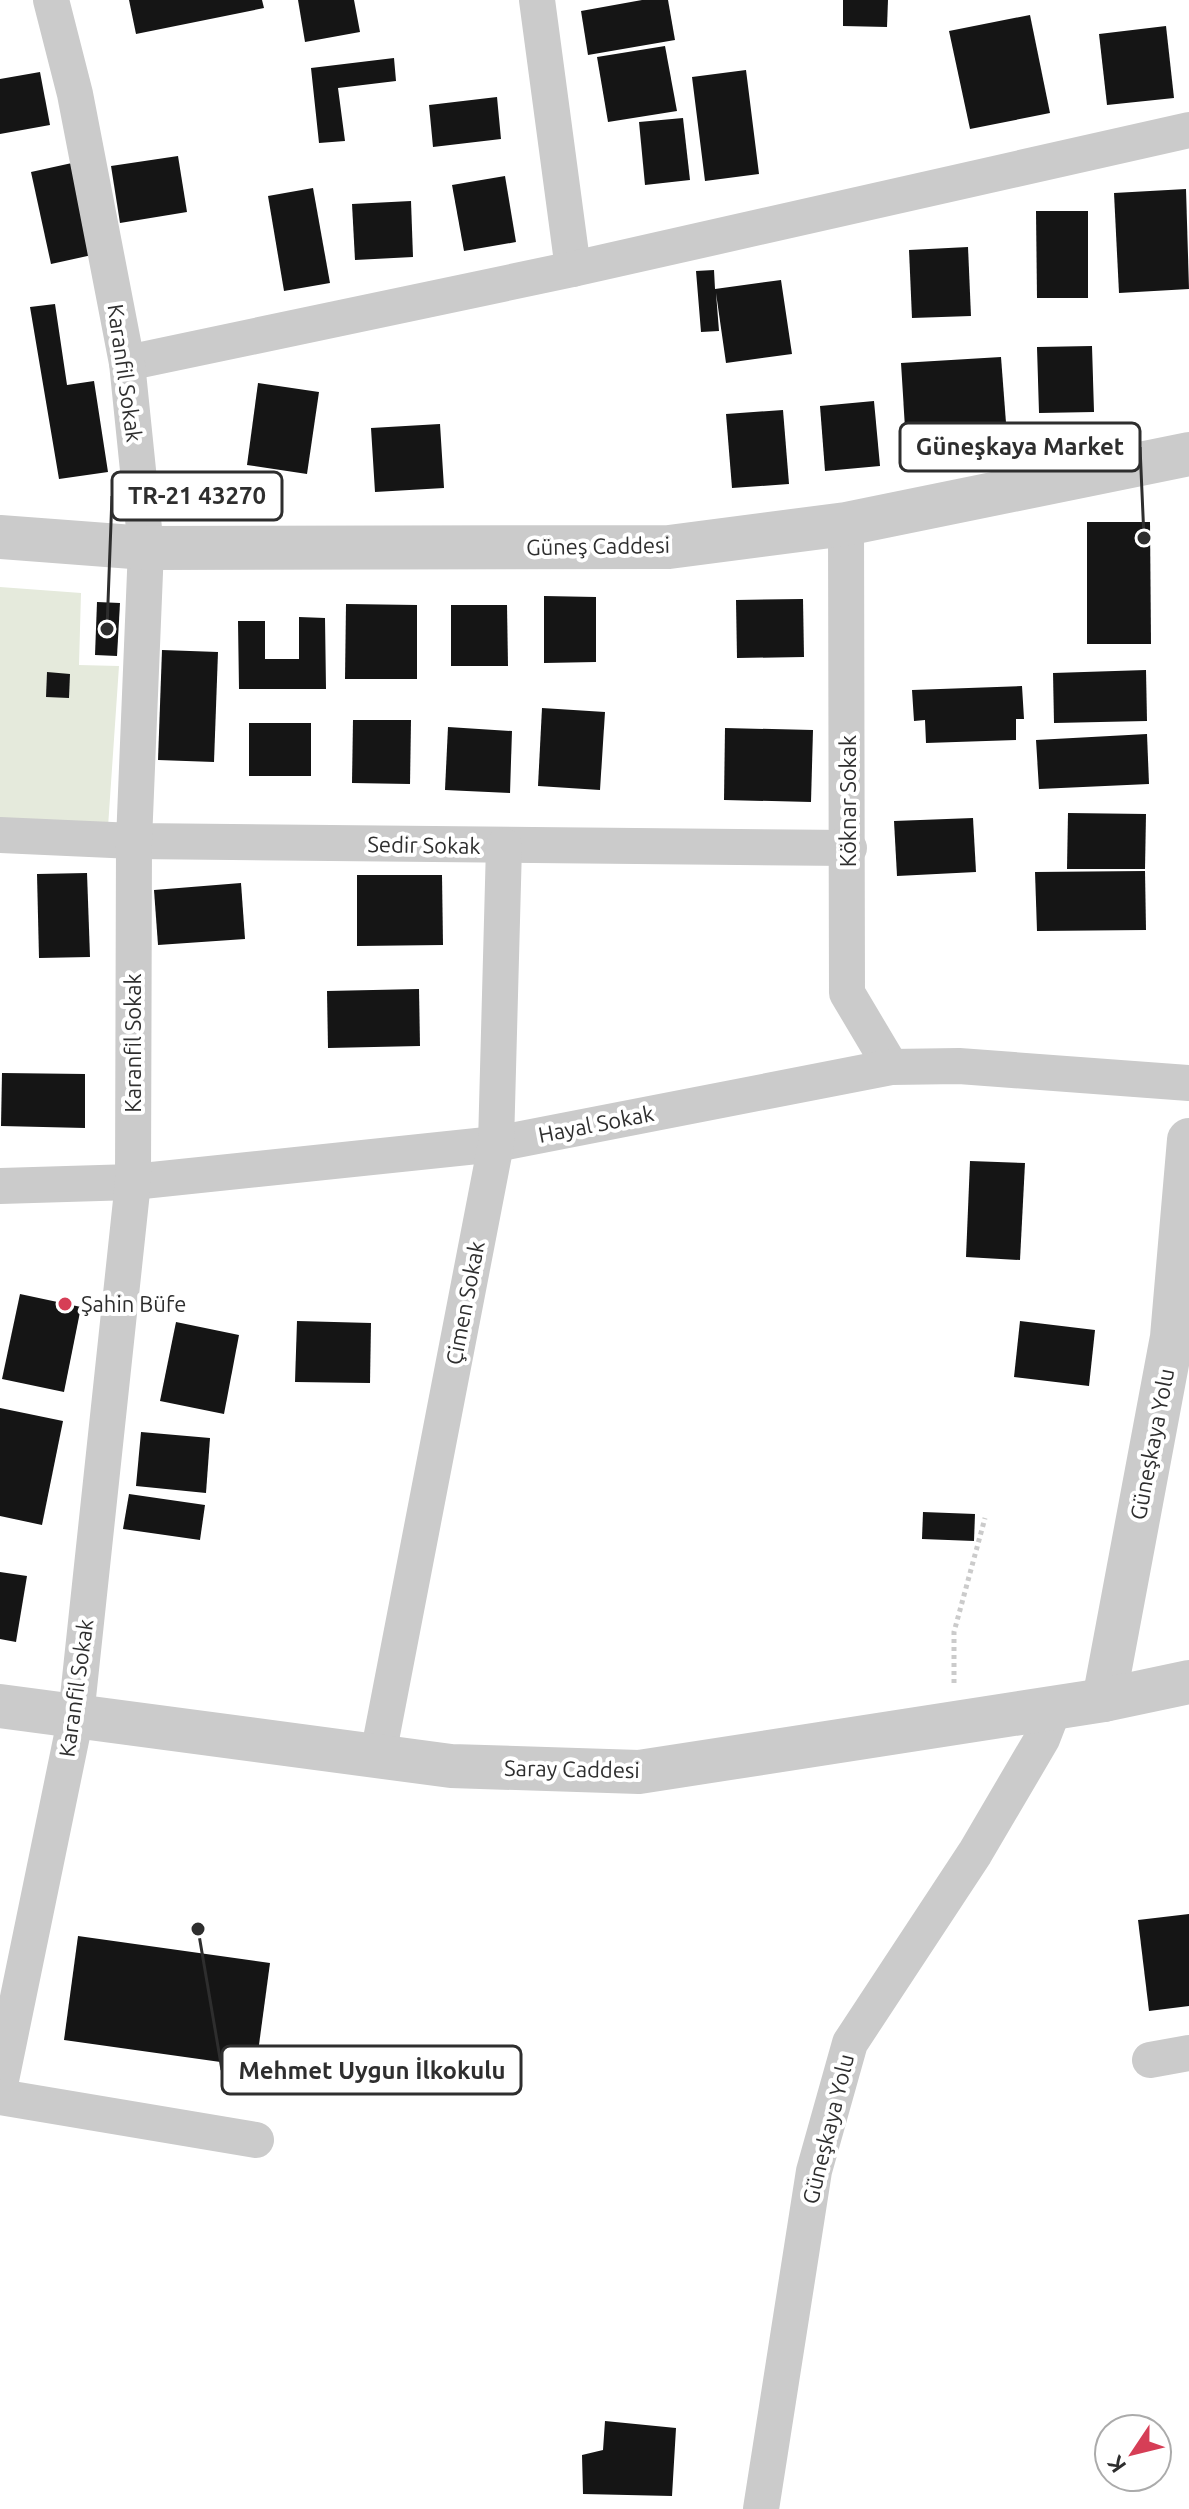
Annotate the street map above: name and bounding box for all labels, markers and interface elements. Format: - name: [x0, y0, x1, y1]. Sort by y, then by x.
- street label: Karanfil Sokak: [103, 302, 148, 444]
- callout: Güneşkaya Market: [900, 423, 1140, 471]
- text: Güneşkaya Market: [916, 433, 1124, 460]
- callout: TR-21 43270: [112, 472, 282, 520]
- text: TR-21 43270: [128, 482, 266, 509]
- street label: Güneş Caddesi: [526, 532, 670, 559]
- street label: Köknar Sokak: [835, 735, 860, 867]
- street label: Sedir Sokak: [367, 831, 481, 858]
- street label: Karanfil Sokak: [120, 973, 145, 1113]
- street label: Hayal Sokak: [536, 1100, 656, 1147]
- street label: Çimen Sokak: [440, 1239, 489, 1367]
- place label: Şahin Büfe: [81, 1291, 186, 1316]
- marker: Şahin Büfe: [56, 1295, 74, 1313]
- street label: Güneşkaya Yolu: [1125, 1366, 1178, 1522]
- street label: Karanfil Sokak: [53, 1617, 98, 1759]
- street label: Saray Caddesi: [504, 1755, 640, 1782]
- callout: Mehmet Uygun İlkokulu: [222, 2046, 521, 2094]
- street label: Güneşkaya Yolu: [797, 2051, 858, 2206]
- text: Mehmet Uygun İlkokulu: [238, 2057, 506, 2084]
- north arrow: [1093, 2413, 1173, 2493]
- text: K: [1102, 2451, 1131, 2478]

